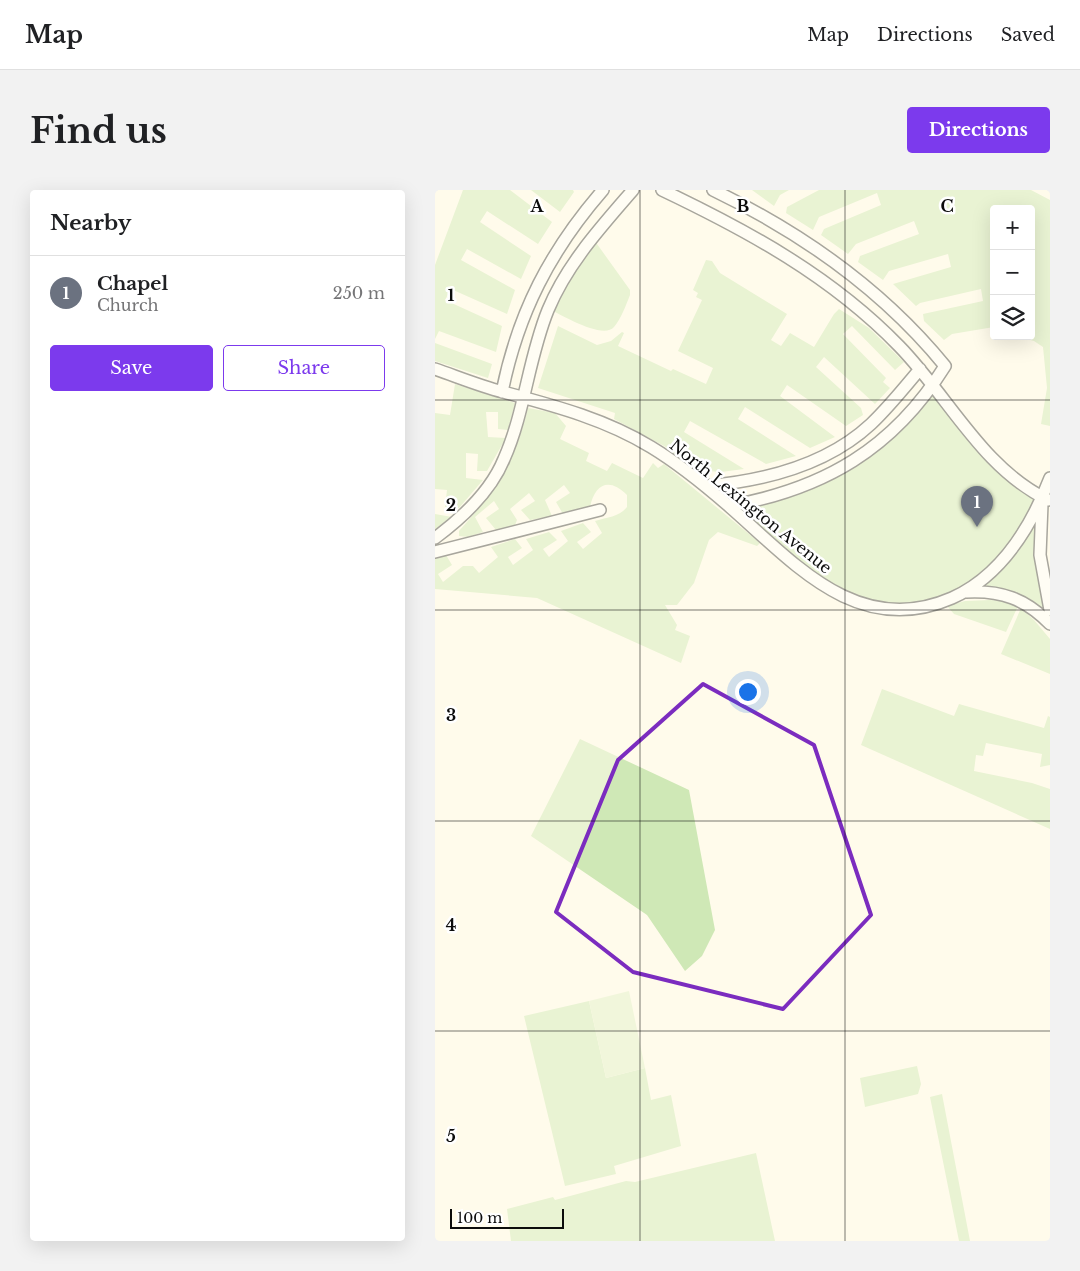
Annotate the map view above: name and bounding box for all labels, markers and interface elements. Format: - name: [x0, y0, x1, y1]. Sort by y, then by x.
- text: Map: [25, 20, 83, 49]
- text: Map: [807, 24, 849, 46]
- text: Directions: [877, 24, 973, 46]
- text: Saved: [1001, 24, 1055, 46]
- button: Directions: [907, 107, 1050, 153]
- text: Find us: [30, 109, 167, 152]
- text: A: [530, 196, 545, 216]
- text: B: [737, 196, 750, 216]
- text: C: [940, 196, 954, 216]
- map controls: [990, 205, 1035, 340]
- button: +: [990, 205, 1035, 250]
- text: Nearby: [50, 210, 131, 236]
- button: −: [990, 250, 1035, 295]
- text: Chapel: [97, 272, 168, 295]
- text: 1: [63, 283, 69, 303]
- text: 250 m: [333, 283, 385, 303]
- text: 1: [448, 285, 455, 305]
- text: Church: [97, 295, 159, 315]
- button: layers: [990, 295, 1035, 340]
- button: Save: [50, 345, 213, 391]
- button: Share: [223, 345, 385, 391]
- street label: North Lexington Avenue: [666, 434, 836, 578]
- pin: 1: [961, 486, 993, 527]
- text: 2: [446, 495, 456, 515]
- your location: [735, 679, 761, 705]
- text: 3: [446, 705, 456, 725]
- text: 4: [446, 915, 456, 935]
- text: 5: [446, 1126, 456, 1146]
- scale bar: [450, 1206, 564, 1229]
- text: 100 m: [457, 1209, 502, 1227]

